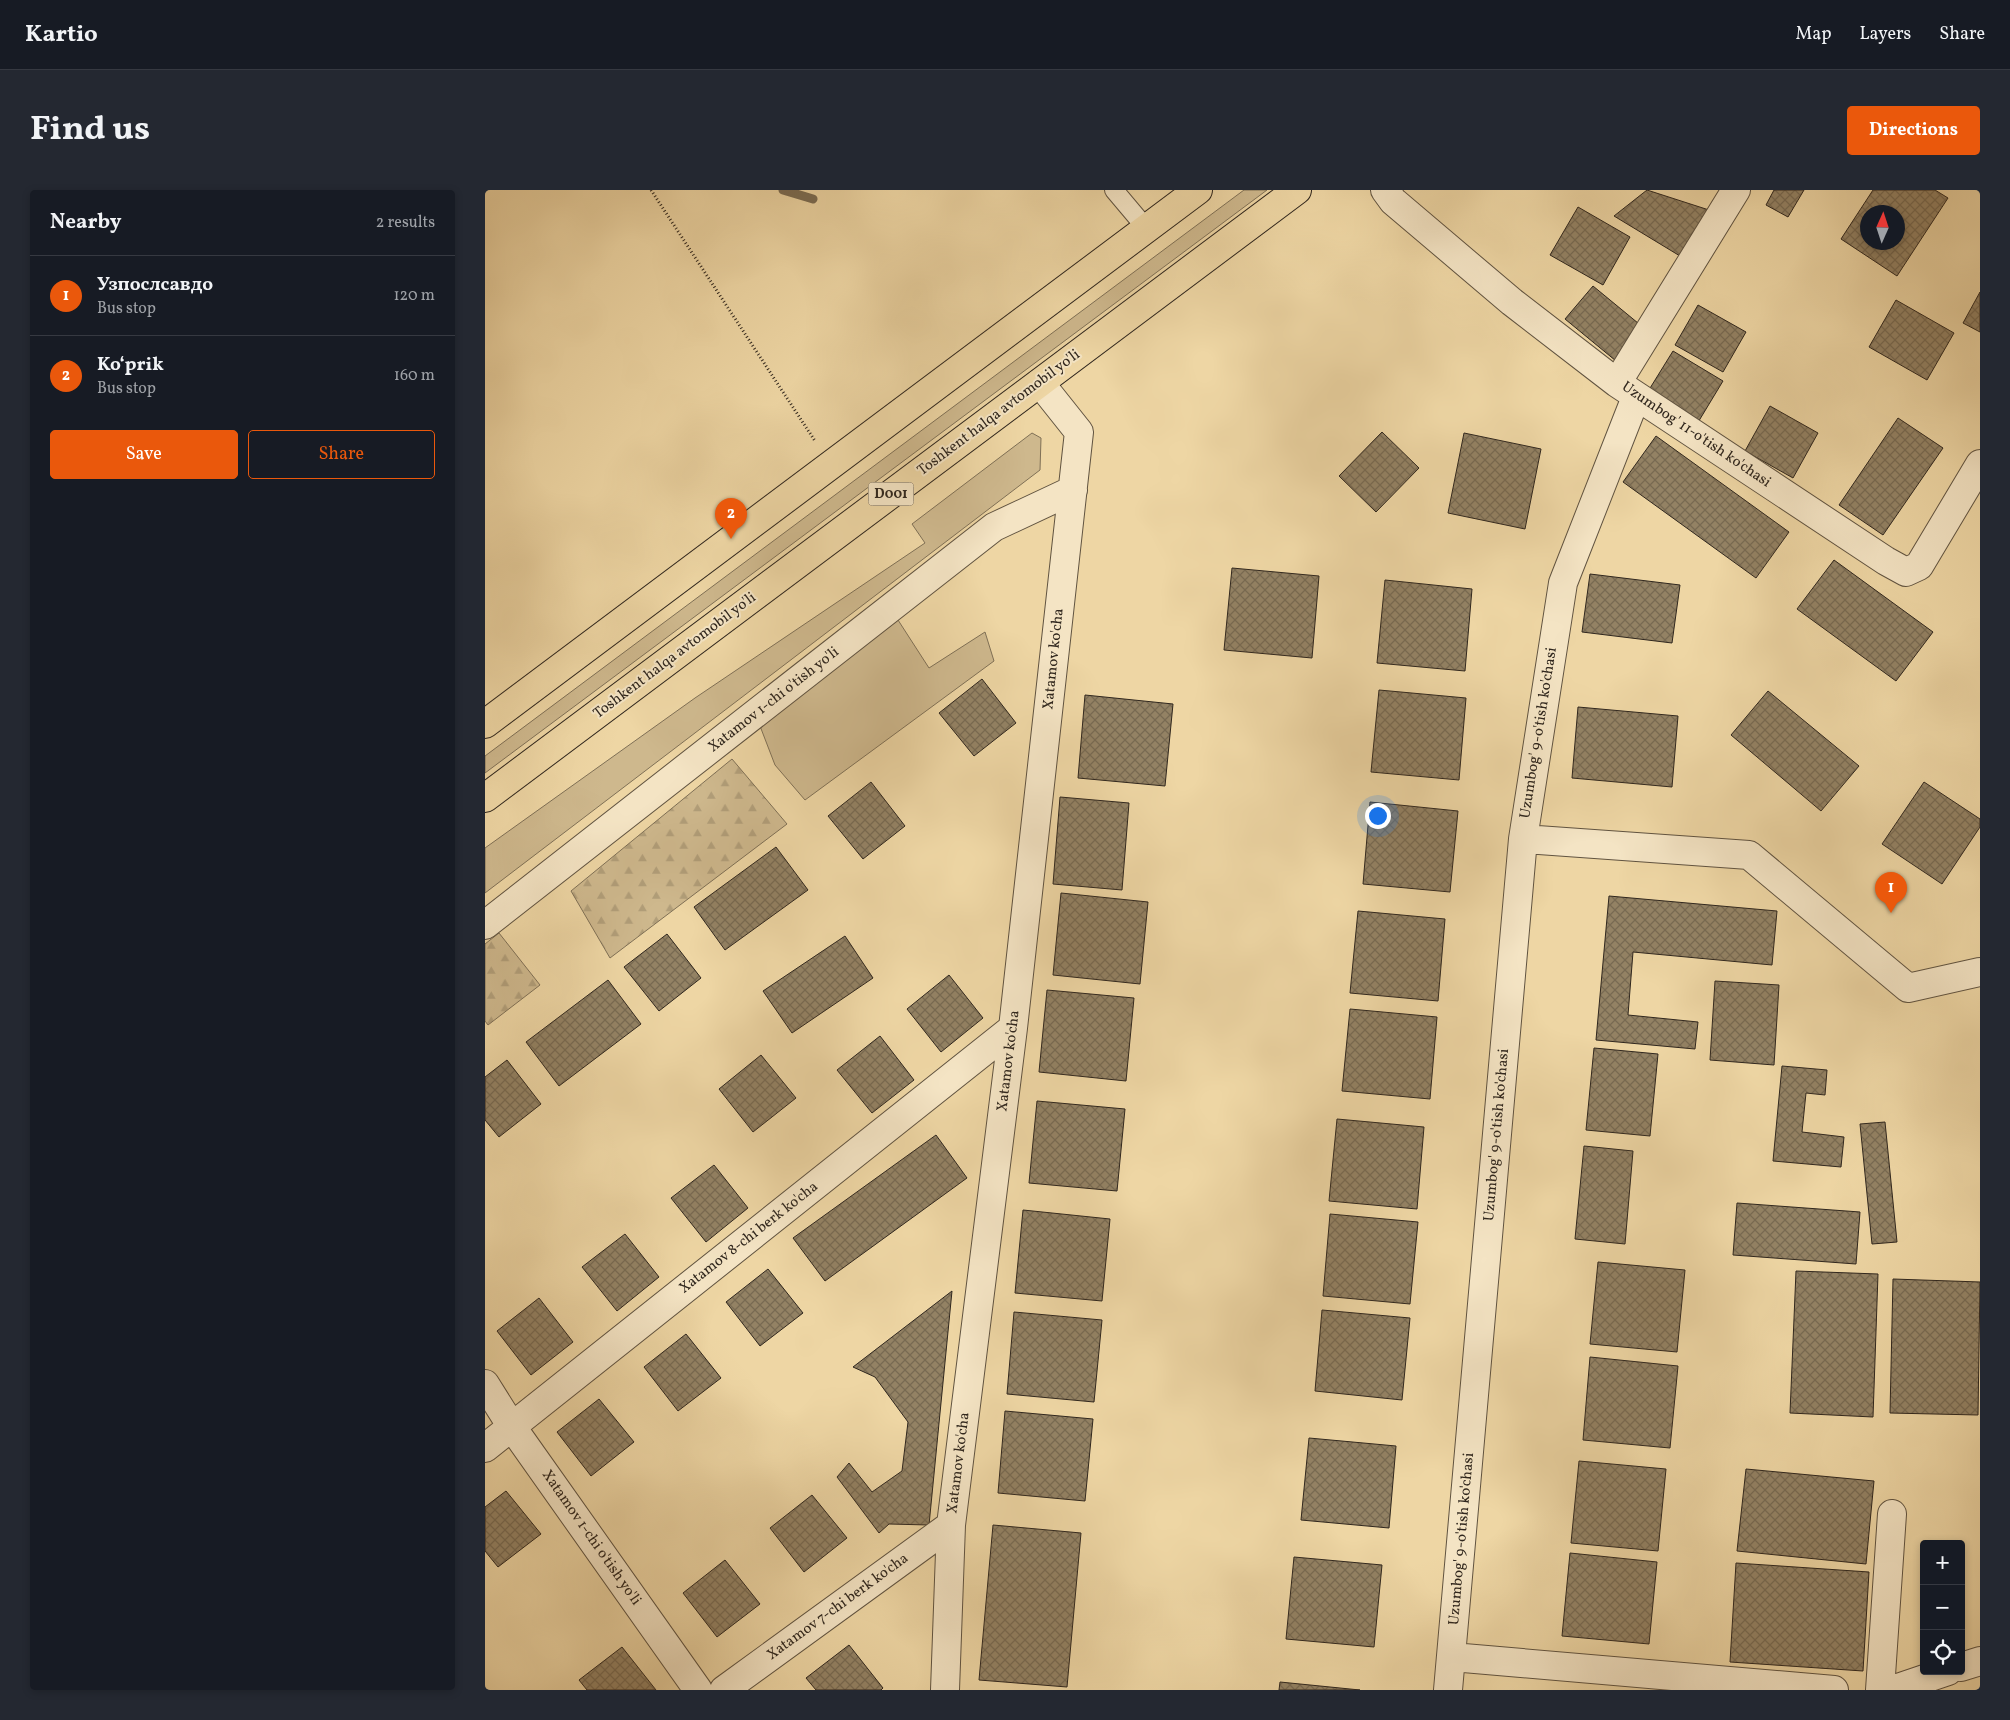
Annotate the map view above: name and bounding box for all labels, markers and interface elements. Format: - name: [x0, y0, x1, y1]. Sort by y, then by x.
- text: Kartio: [25, 18, 98, 52]
- text: Map: [1795, 22, 1831, 47]
- text: Layers: [1859, 22, 1911, 47]
- text: Share: [1939, 22, 1985, 47]
- text: Find us: [30, 106, 150, 154]
- button: Directions: [1847, 106, 1980, 155]
- north arrow: [1860, 205, 1905, 250]
- text: Nearby: [50, 208, 121, 237]
- text: 2 results: [376, 212, 435, 234]
- text: Узпослсавдо: [97, 272, 213, 298]
- text: 1: [63, 285, 69, 307]
- text: 120 m: [393, 285, 435, 307]
- text: Bus stop: [97, 298, 156, 320]
- street label: Toshkent halqa avtomobil yo'li: [913, 345, 1085, 481]
- text: Koʻprik: [97, 352, 164, 378]
- text: 2: [62, 365, 70, 387]
- text: 160 m: [394, 365, 435, 387]
- street label: Uzumbog' 11-o'tish ko'chasi: [1617, 377, 1775, 493]
- text: Bus stop: [97, 378, 156, 400]
- button: Save: [50, 430, 238, 479]
- button: Share: [248, 430, 435, 479]
- road number: D001: [869, 482, 913, 506]
- pin: 2: [715, 498, 747, 539]
- street label: Toshkent halqa avtomobil yo'li: [589, 588, 761, 724]
- street label: Xatamov ko'cha: [1038, 607, 1070, 711]
- street label: Xatamov 1-chi o'tish yo'li: [704, 642, 844, 758]
- street label: Uzumbog' 9-o'tish ko'chasi: [1515, 646, 1563, 820]
- your location: [1365, 803, 1391, 829]
- pin: 1: [1875, 872, 1907, 913]
- street label: Xatamov ko'cha: [992, 1009, 1026, 1113]
- street label: Uzumbog' 9-o'tish ko'chasi: [1479, 1048, 1515, 1222]
- street label: Xatamov 8-chi berk ko'cha: [675, 1177, 823, 1299]
- street label: Xatamov ko'cha: [942, 1411, 976, 1515]
- street label: Uzumbog' 9-o'tish ko'chasi: [1444, 1452, 1480, 1626]
- street label: Xatamov 1-chi o'tish yo'li: [536, 1466, 646, 1610]
- map controls: [1920, 1540, 1965, 1675]
- button: +: [1920, 1540, 1965, 1585]
- street label: Xatamov 7-chi berk ko'cha: [763, 1548, 913, 1666]
- button: −: [1920, 1585, 1965, 1630]
- button: locate: [1920, 1630, 1965, 1675]

